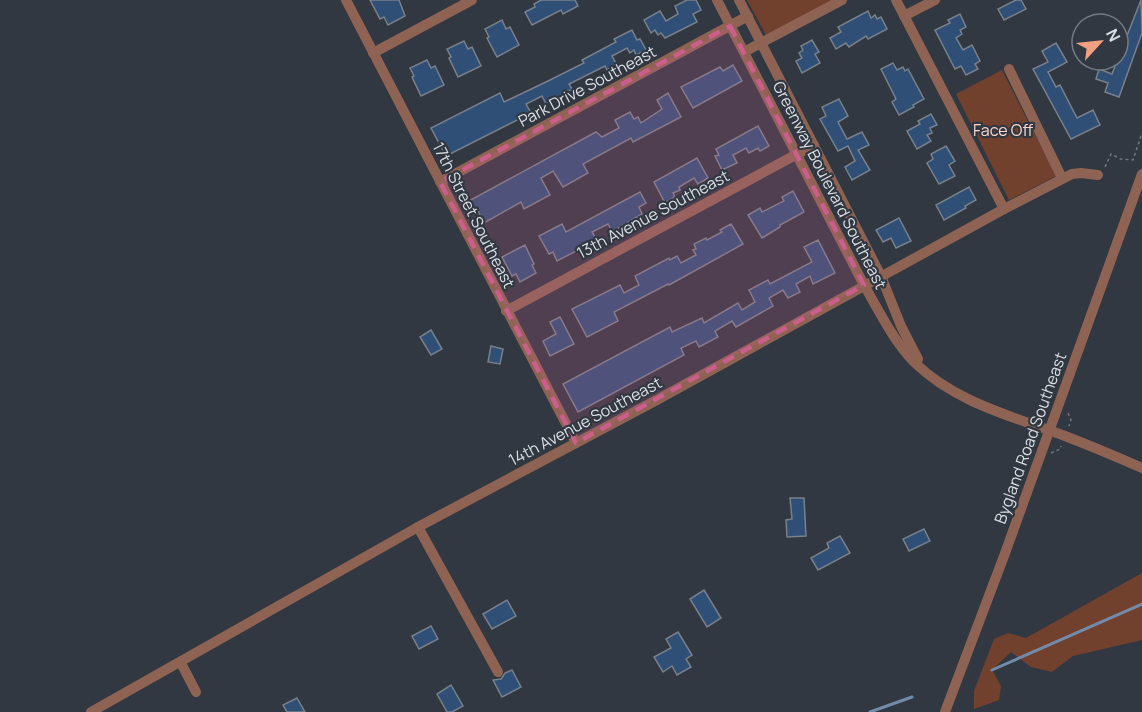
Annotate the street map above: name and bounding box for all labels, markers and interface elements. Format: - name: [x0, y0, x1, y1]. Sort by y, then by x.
- north arrow: [1070, 12, 1130, 72]
- text: N: [1101, 25, 1126, 45]
- street label: Park Drive Southeast: [514, 40, 660, 132]
- street label: Greenway Boulevard Southeast: [768, 77, 892, 293]
- park label: Face Off: [973, 119, 1033, 141]
- street label: 17th Street Southeast: [428, 138, 520, 292]
- street label: 13th Avenue Southeast: [573, 164, 733, 264]
- street label: Bygland Road Southeast: [989, 349, 1071, 527]
- street label: 14th Avenue Southeast: [505, 371, 665, 471]

